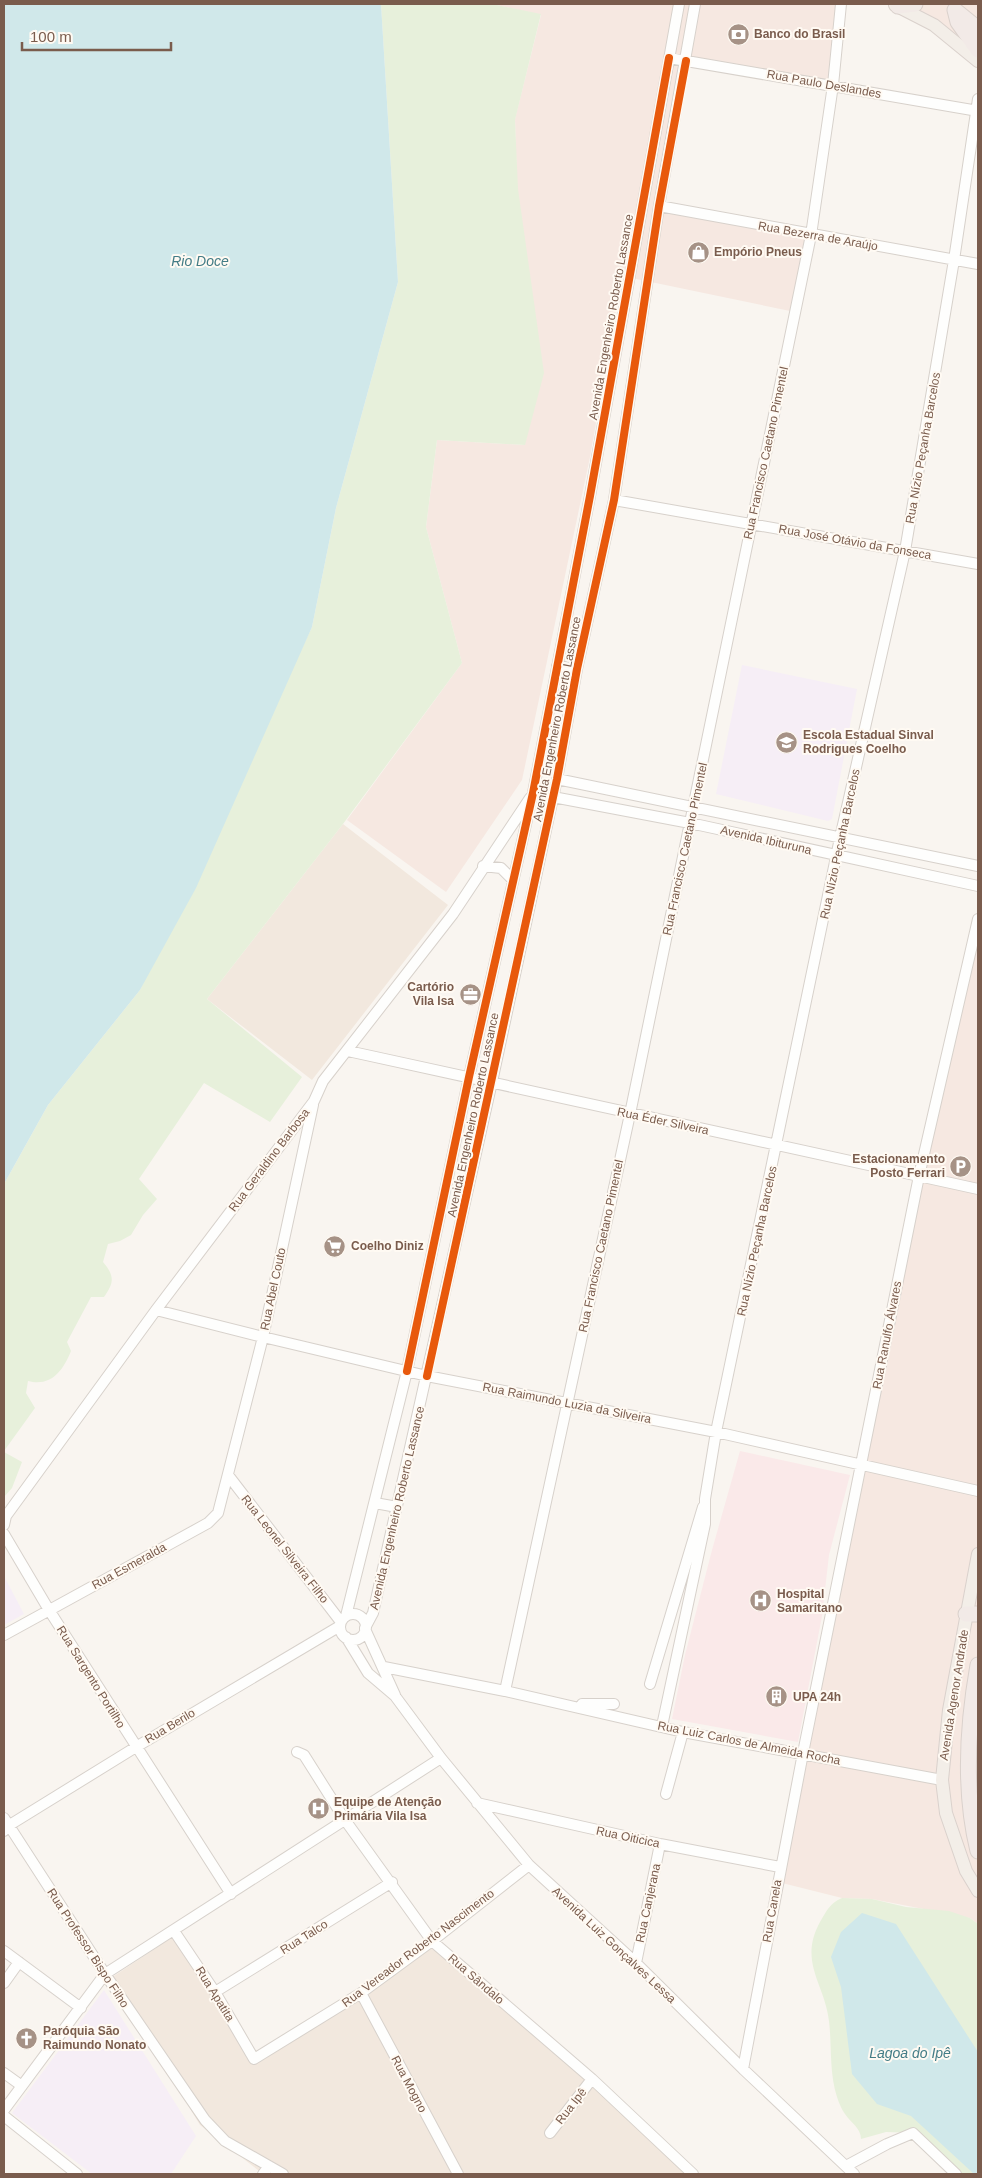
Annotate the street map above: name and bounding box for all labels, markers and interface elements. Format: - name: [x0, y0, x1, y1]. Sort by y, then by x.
- scale bar: [22, 20, 171, 52]
- bank icon: Banco do Brasil: [726, 22, 750, 46]
- place label: Banco do Brasil: [754, 27, 845, 41]
- text: 100 m: [30, 28, 72, 45]
- street label: Rua Paulo Deslandes: [766, 67, 882, 101]
- street label: Avenida Engenheiro Roberto Lassance: [586, 213, 636, 421]
- street label: Rua Bezerra de Araújo: [757, 219, 879, 253]
- shop icon: Empório Pneus: [686, 240, 710, 264]
- place label: Empório Pneus: [714, 245, 802, 259]
- water label: Rio Doce: [171, 253, 229, 269]
- street label: Rua Francisco Caetano Pimentel: [741, 365, 791, 541]
- street label: Rua Nízio Peçanha Barcelos: [903, 371, 943, 525]
- street label: Rua José Otávio da Fonseca: [778, 522, 933, 562]
- street label: Avenida Engenheiro Roberto Lassance: [530, 615, 584, 823]
- place label: Escola Estadual Sinval Rodrigues Coelho: [803, 728, 934, 756]
- school or university icon: Escola Estadual Sinval Rodrigues Coelho: [775, 730, 799, 754]
- street label: Rua Francisco Caetano Pimentel: [660, 761, 710, 937]
- street label: Rua Nízio Peçanha Barcelos: [817, 768, 863, 920]
- street label: Avenida Ibituruna: [719, 823, 813, 857]
- place label: Cartório Vila Isa: [407, 980, 454, 1008]
- office icon: Cartório Vila Isa: [458, 982, 482, 1006]
- street label: Avenida Engenheiro Roberto Lassance: [444, 1011, 502, 1218]
- street label: Rua Éder Silveira: [616, 1103, 711, 1138]
- street label: Rua Geraldino Barbosa: [226, 1105, 313, 1214]
- place label: Estacionamento Posto Ferrari: [852, 1152, 945, 1180]
- parking icon: Estacionamento Posto Ferrari: [949, 1154, 973, 1178]
- street label: Rua Francisco Caetano Pimentel: [576, 1158, 626, 1334]
- street label: Rua Nízio Peçanha Barcelos: [734, 1165, 780, 1317]
- supermarket icon: Coelho Diniz: [323, 1234, 347, 1258]
- place label: Coelho Diniz: [351, 1239, 424, 1253]
- street label: Rua Abel Couto: [257, 1246, 289, 1332]
- street label: Rua Ranulfo Álvares: [869, 1279, 904, 1390]
- street label: Rua Raimundo Luzia da Silveira: [482, 1380, 653, 1426]
- street label: Avenida Engenheiro Roberto Lassance: [367, 1404, 427, 1611]
- street label: Rua Leonel Silveira Filho: [238, 1492, 332, 1606]
- street label: Rua Esmeralda: [89, 1540, 169, 1592]
- place label: Hospital Samaritano: [777, 1587, 842, 1615]
- hospital icon: Hospital Samaritano: [749, 1589, 773, 1613]
- street label: Rua Sargento Portilho: [54, 1623, 128, 1731]
- street label: Avenida Agenor Andrade: [937, 1628, 971, 1762]
- building icon: UPA 24h: [765, 1685, 789, 1709]
- place label: UPA 24h: [793, 1690, 841, 1704]
- street label: Rua Berilo: [142, 1705, 198, 1746]
- street label: Rua Luiz Carlos de Almeida Rocha: [656, 1718, 842, 1768]
- place label: Equipe de Atenção Primária Vila Isa: [334, 1795, 442, 1823]
- hospital icon: Equipe de Atenção Primária Vila Isa: [306, 1797, 330, 1821]
- street label: Rua Oiticica: [595, 1823, 661, 1851]
- street label: Rua Canjerana: [633, 1862, 663, 1944]
- street label: Rua Canela: [760, 1878, 784, 1943]
- street label: Avenida Luiz Gonçalves Lessa: [549, 1884, 679, 2006]
- street label: Rua Professor Bispo Filho: [44, 1886, 132, 2011]
- street label: Rua Vereador Roberto Nascimento: [339, 1886, 497, 2010]
- street label: Rua Talco: [278, 1917, 331, 1957]
- street label: Rua Sândalo: [445, 1951, 507, 2007]
- street label: Rua Apatita: [193, 1964, 238, 2024]
- place label: Paróquia São Raimundo Nonato: [43, 2024, 146, 2052]
- church icon: Paróquia São Raimundo Nonato: [15, 2026, 39, 2050]
- water label: Lagoa do Ipê: [869, 2045, 951, 2061]
- street label: Rua Mogno: [388, 2053, 430, 2115]
- street label: Rua Ipê: [553, 2085, 590, 2127]

